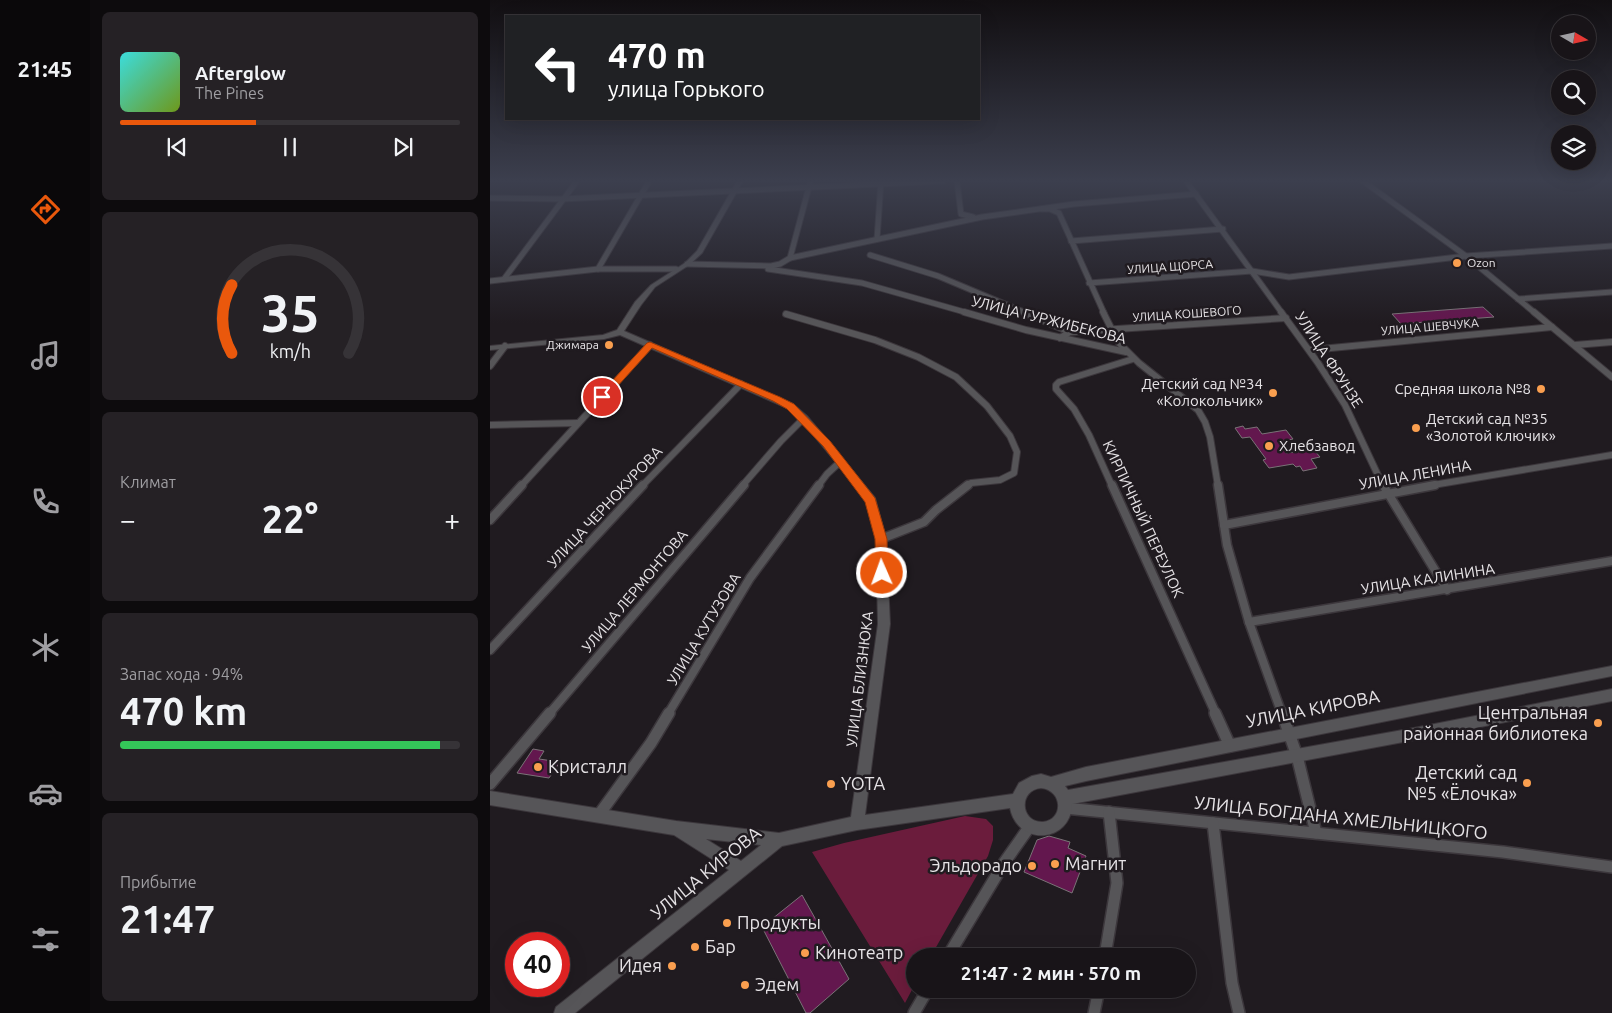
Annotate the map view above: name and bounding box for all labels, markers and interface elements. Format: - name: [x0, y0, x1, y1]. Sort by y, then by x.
- north arrow: [1551, 15, 1596, 60]
- map controls: [1551, 15, 1596, 170]
- icon: left: [525, 35, 590, 100]
- text: 470 m: [608, 35, 706, 75]
- text: 21:45: [17, 56, 73, 81]
- text: Afterglow: [195, 62, 286, 84]
- button: search: [1551, 70, 1596, 115]
- text: улица Горького: [608, 76, 765, 101]
- text: The Pines: [195, 84, 264, 102]
- button: layers: [1551, 125, 1596, 170]
- icon: previous: [163, 133, 191, 161]
- icon: pause: [276, 133, 304, 161]
- icon: next: [389, 133, 417, 161]
- icon: directions: [28, 192, 63, 227]
- place label: Ozon: [1467, 256, 1496, 269]
- street label: УЛИЦА ЩОРСА: [1127, 257, 1214, 276]
- marker: Ozon: [1451, 257, 1463, 269]
- text: 35: [261, 284, 319, 342]
- street label: УЛИЦА ГУРЖИБЕКОВА: [970, 292, 1128, 347]
- street label: УЛИЦА КОШЕВОГО: [1132, 303, 1242, 324]
- street label: УЛИЦА ФРУНЗЕ: [1292, 309, 1367, 411]
- street label: УЛИЦА ШЕВЧУКА: [1381, 316, 1479, 337]
- icon: music: [28, 338, 63, 373]
- place label: Джимара: [546, 338, 599, 351]
- marker: Джимара: [603, 339, 615, 351]
- text: km/h: [269, 341, 311, 361]
- place label: Детский сад №34 «Колокольчик»: [1141, 375, 1263, 409]
- pin: [581, 376, 623, 418]
- place label: Средняя школа №8: [1394, 380, 1531, 397]
- icon: arrive: [588, 383, 616, 411]
- marker: Средняя школа №8: [1535, 383, 1547, 395]
- marker: Детский сад №34 «Колокольчик»: [1267, 387, 1279, 399]
- place label: Детский сад №35 «Золотой ключик»: [1426, 410, 1556, 444]
- marker: Детский сад №35 «Золотой ключик»: [1410, 422, 1422, 434]
- street label: КИРПИЧНЫЙ ПЕРЕУЛОК: [1100, 437, 1187, 600]
- place label: Хлебзавод: [1279, 437, 1355, 454]
- marker: Хлебзавод: [1263, 440, 1275, 452]
- street label: УЛИЦА ЧЕРНОКУРОВА: [544, 442, 665, 571]
- street label: УЛИЦА ЛЕНИНА: [1358, 456, 1472, 493]
- text: Климат: [120, 473, 176, 491]
- icon: phone: [28, 484, 63, 519]
- text: 22°: [262, 498, 318, 540]
- text: −: [120, 504, 136, 535]
- text: +: [444, 504, 460, 535]
- street label: УЛИЦА ЛЕРМОНТОВА: [578, 526, 691, 655]
- position arrow: [855, 546, 907, 598]
- street label: УЛИЦА КАЛИНИНА: [1360, 560, 1496, 597]
- street label: УЛИЦА КУТУЗОВА: [663, 569, 744, 688]
- street label: УЛИЦА БЛИЗНЮКА: [843, 610, 876, 748]
- icon: climate: [28, 630, 63, 665]
- text: Запас хода · 94%: [120, 665, 243, 683]
- street label: УЛИЦА КИРОВА: [1245, 685, 1381, 731]
- text: 470 km: [120, 690, 247, 732]
- place label: Центральная районная библиотека: [1403, 702, 1588, 743]
- marker: Центральная районная библиотека: [1592, 717, 1604, 729]
- place label: Кристалл: [548, 756, 627, 776]
- marker: Кристалл: [532, 761, 544, 773]
- place label: Детский сад №5 «Ёлочка»: [1407, 762, 1517, 803]
- place label: YOTA: [841, 773, 886, 793]
- icon: car: [28, 776, 63, 811]
- marker: Детский сад №5 «Ёлочка»: [1521, 777, 1533, 789]
- marker: YOTA: [825, 778, 837, 790]
- street label: УЛИЦА БОГДАНА ХМЕЛЬНИЦКОГО: [1193, 792, 1489, 842]
- street label: УЛИЦА КИРОВА: [647, 822, 764, 923]
- place label: Магнит: [1065, 853, 1126, 873]
- place label: Эльдорадо: [929, 855, 1022, 875]
- marker: Магнит: [1049, 858, 1061, 870]
- marker: Эльдорадо: [1026, 860, 1038, 872]
- text: Прибытие: [120, 873, 197, 891]
- text: 21:47: [120, 898, 215, 940]
- place label: Продукты: [737, 912, 821, 932]
- marker: Продукты: [721, 917, 733, 929]
- icon: filters: [28, 922, 63, 957]
- speed limit sign: 40: [505, 932, 570, 997]
- place label: Бар: [705, 936, 736, 956]
- marker: Бар: [689, 941, 701, 953]
- place label: Кинотеатр: [815, 942, 903, 962]
- marker: Кинотеатр: [799, 947, 811, 959]
- place label: Идея: [619, 955, 662, 975]
- marker: Идея: [666, 960, 678, 972]
- text: 21:47 · 2 мин · 570 m: [961, 962, 1141, 984]
- place label: Эдем: [755, 974, 799, 994]
- marker: Эдем: [739, 979, 751, 991]

